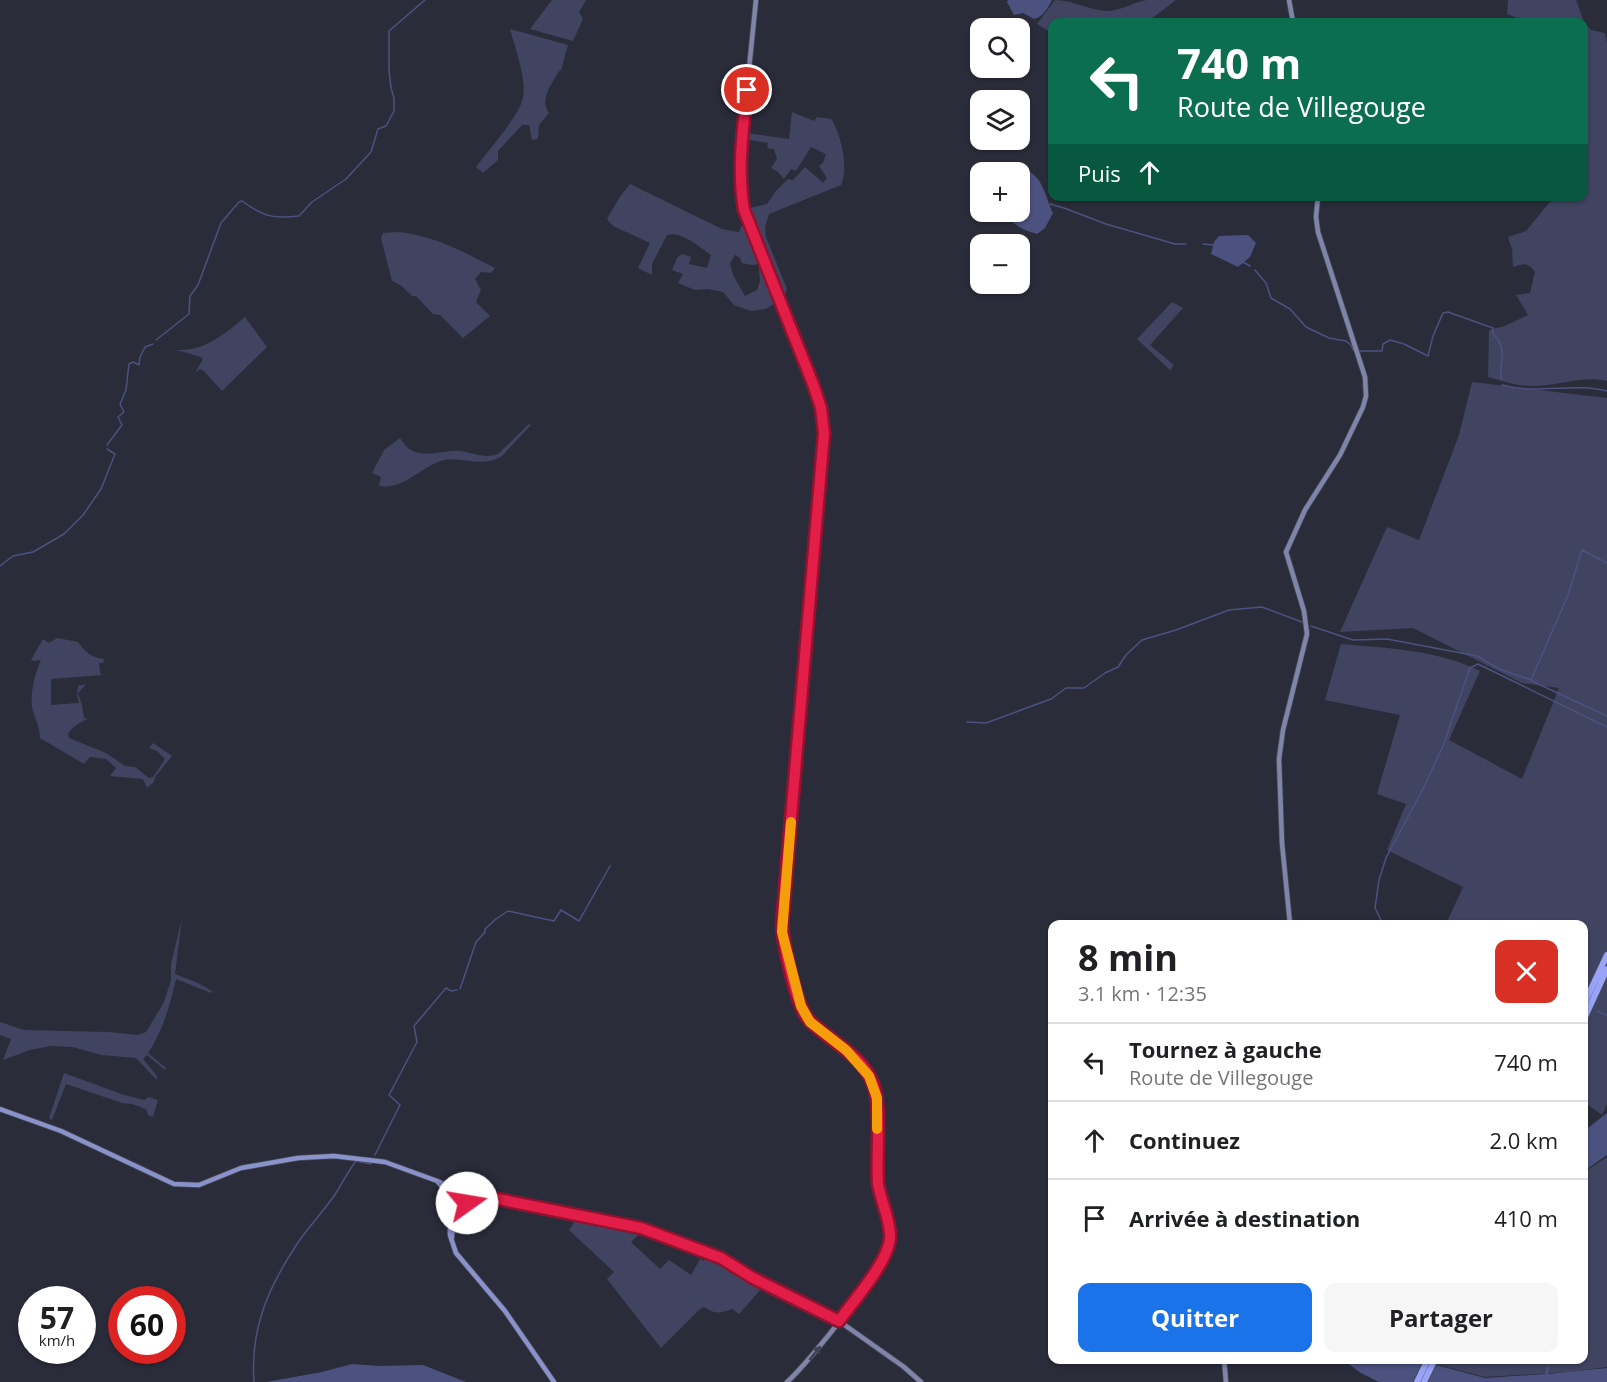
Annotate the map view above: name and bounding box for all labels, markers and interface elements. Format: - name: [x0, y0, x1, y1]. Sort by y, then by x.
- map controls: [970, 18, 1030, 294]
- button: search: [970, 18, 1030, 78]
- text: 740 m: [1177, 34, 1301, 91]
- icon: left: [1078, 42, 1156, 120]
- pin: [721, 64, 772, 115]
- icon: arrive: [730, 73, 763, 106]
- text: Route de Villegouge: [1177, 88, 1426, 125]
- button: layers: [970, 90, 1030, 150]
- icon: ahead: [1133, 156, 1166, 189]
- text: Puis: [1078, 158, 1121, 188]
- button: +: [970, 162, 1030, 222]
- button: −: [970, 234, 1030, 294]
- text: 8 min: [1078, 933, 1178, 982]
- button: close: [1495, 940, 1558, 1003]
- text: 3.1 km · 12:35: [1078, 980, 1207, 1007]
- text: Tournez à gauche: [1129, 1034, 1322, 1064]
- icon: left: [1078, 1046, 1111, 1079]
- text: 740 m: [1494, 1047, 1558, 1077]
- text: Route de Villegouge: [1129, 1064, 1313, 1091]
- icon: ahead: [1078, 1124, 1111, 1157]
- text: Continuez: [1129, 1125, 1240, 1155]
- text: 2.0 km: [1489, 1125, 1558, 1155]
- position arrow: [435, 1171, 499, 1235]
- icon: arrive: [1078, 1202, 1111, 1235]
- text: Arrivée à destination: [1129, 1203, 1360, 1233]
- text: 410 m: [1494, 1203, 1558, 1233]
- button: Quitter: [1078, 1283, 1312, 1352]
- button: Partager: [1324, 1283, 1558, 1352]
- speed limit sign: 60: [108, 1286, 186, 1364]
- text: 57: [40, 1297, 74, 1338]
- text: km/h: [39, 1330, 75, 1350]
- one-way arrow: [809, 1345, 822, 1361]

